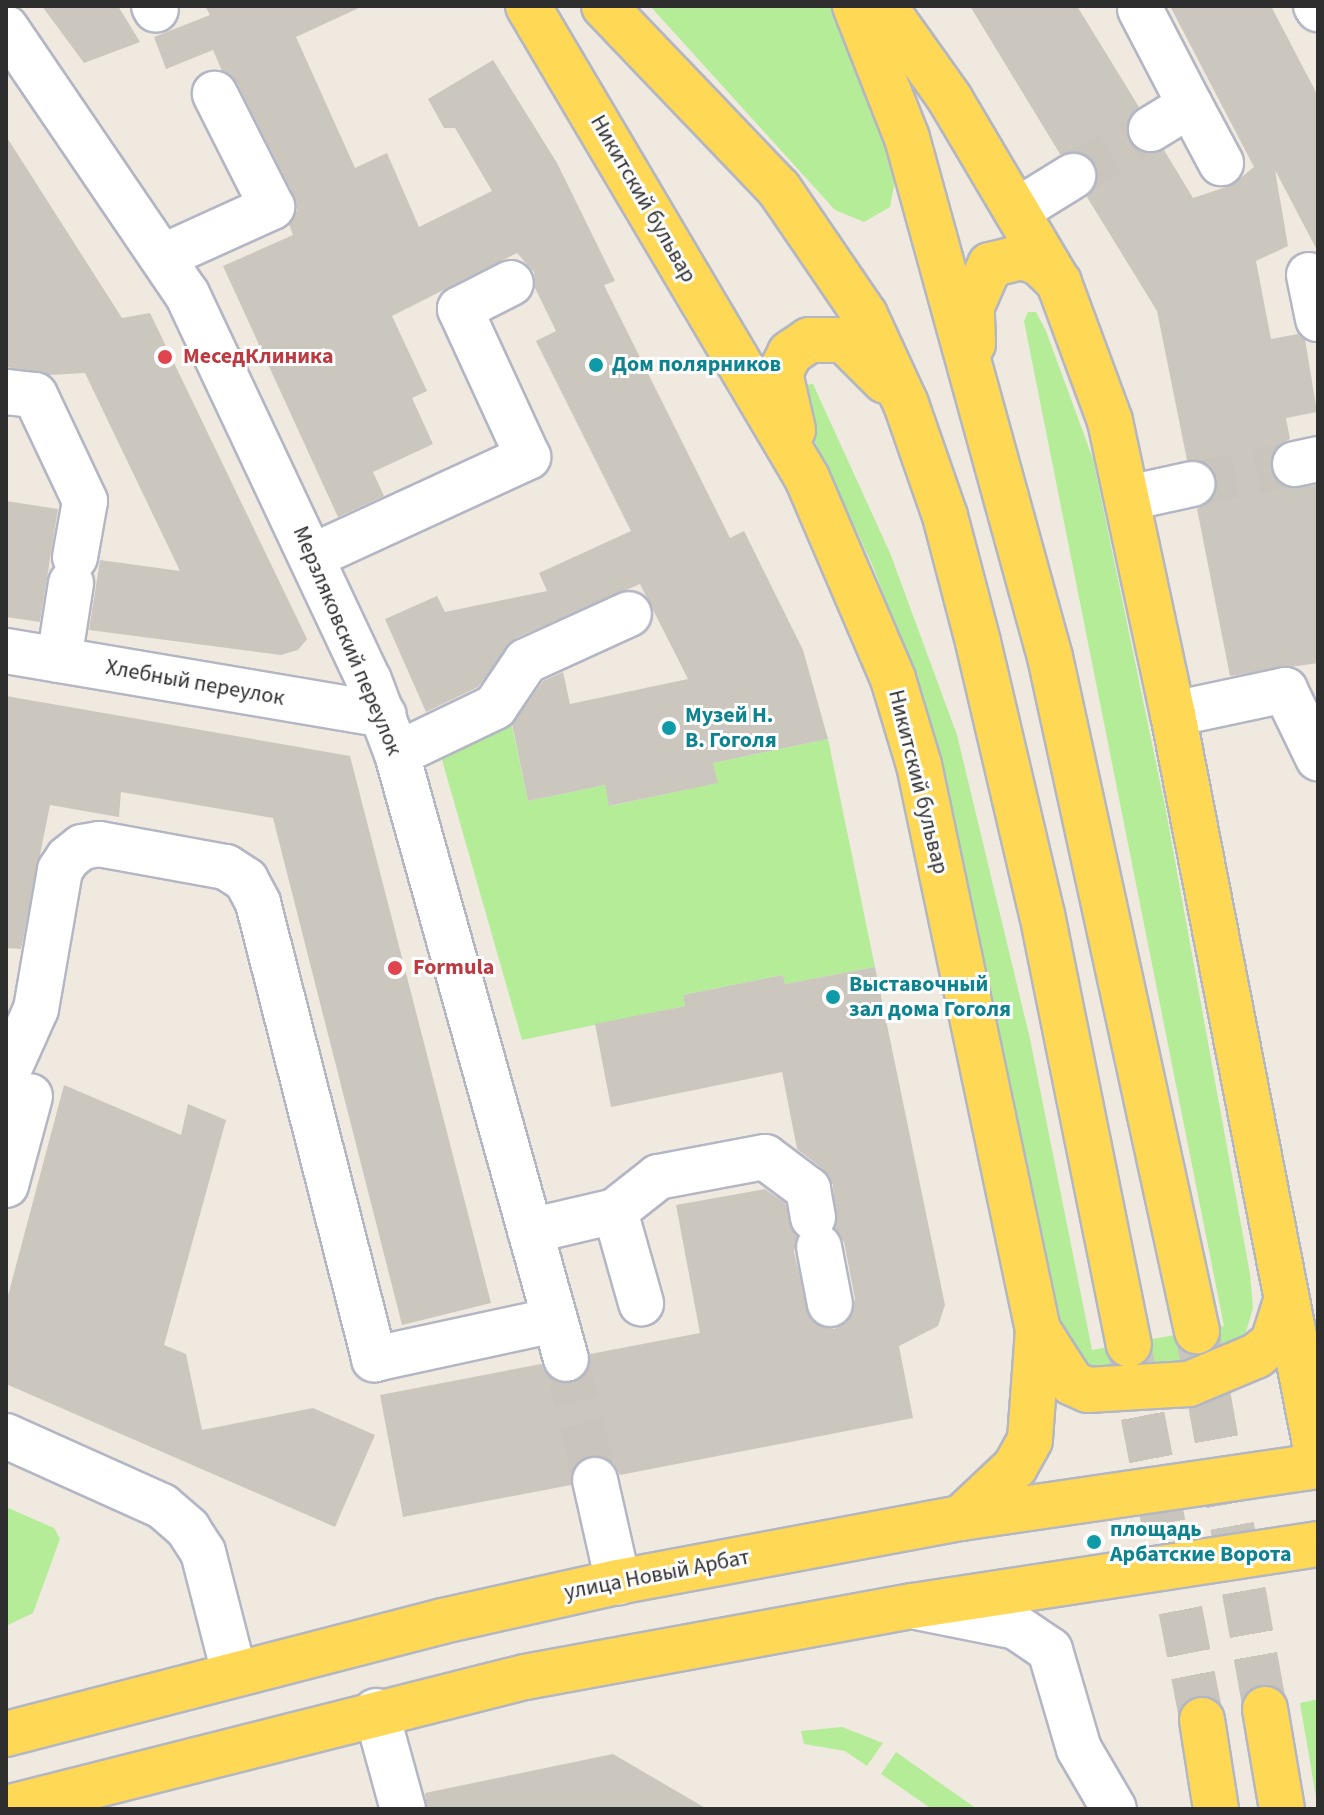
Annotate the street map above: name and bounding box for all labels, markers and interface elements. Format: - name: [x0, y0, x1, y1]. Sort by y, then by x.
- street label: Никитский бульвар: [584, 111, 702, 287]
- place label: МеседКлиника: [183, 344, 334, 370]
- marker: МеседКлиника: [154, 346, 176, 368]
- place label: Дом полярников: [612, 352, 781, 378]
- marker: Дом полярников: [587, 356, 605, 374]
- street label: Мерзляковский переулок: [287, 522, 407, 760]
- street label: Хлебный переулок: [104, 654, 286, 712]
- street label: Никитский бульвар: [882, 687, 954, 877]
- place label: Музей Н. В. Гоголя: [685, 702, 777, 754]
- marker: Музей Н. В. Гоголя: [660, 719, 678, 737]
- place label: Formula: [413, 955, 494, 981]
- marker: Formula: [384, 957, 406, 979]
- place label: Выставочный зал дома Гоголя: [849, 971, 1011, 1022]
- marker: Выставочный зал дома Гоголя: [824, 988, 842, 1006]
- place label: площадь Арбатские Ворота: [1110, 1516, 1292, 1568]
- marker: площадь Арбатские Ворота: [1085, 1533, 1103, 1551]
- street label: улица Новый Арбат: [562, 1544, 752, 1606]

